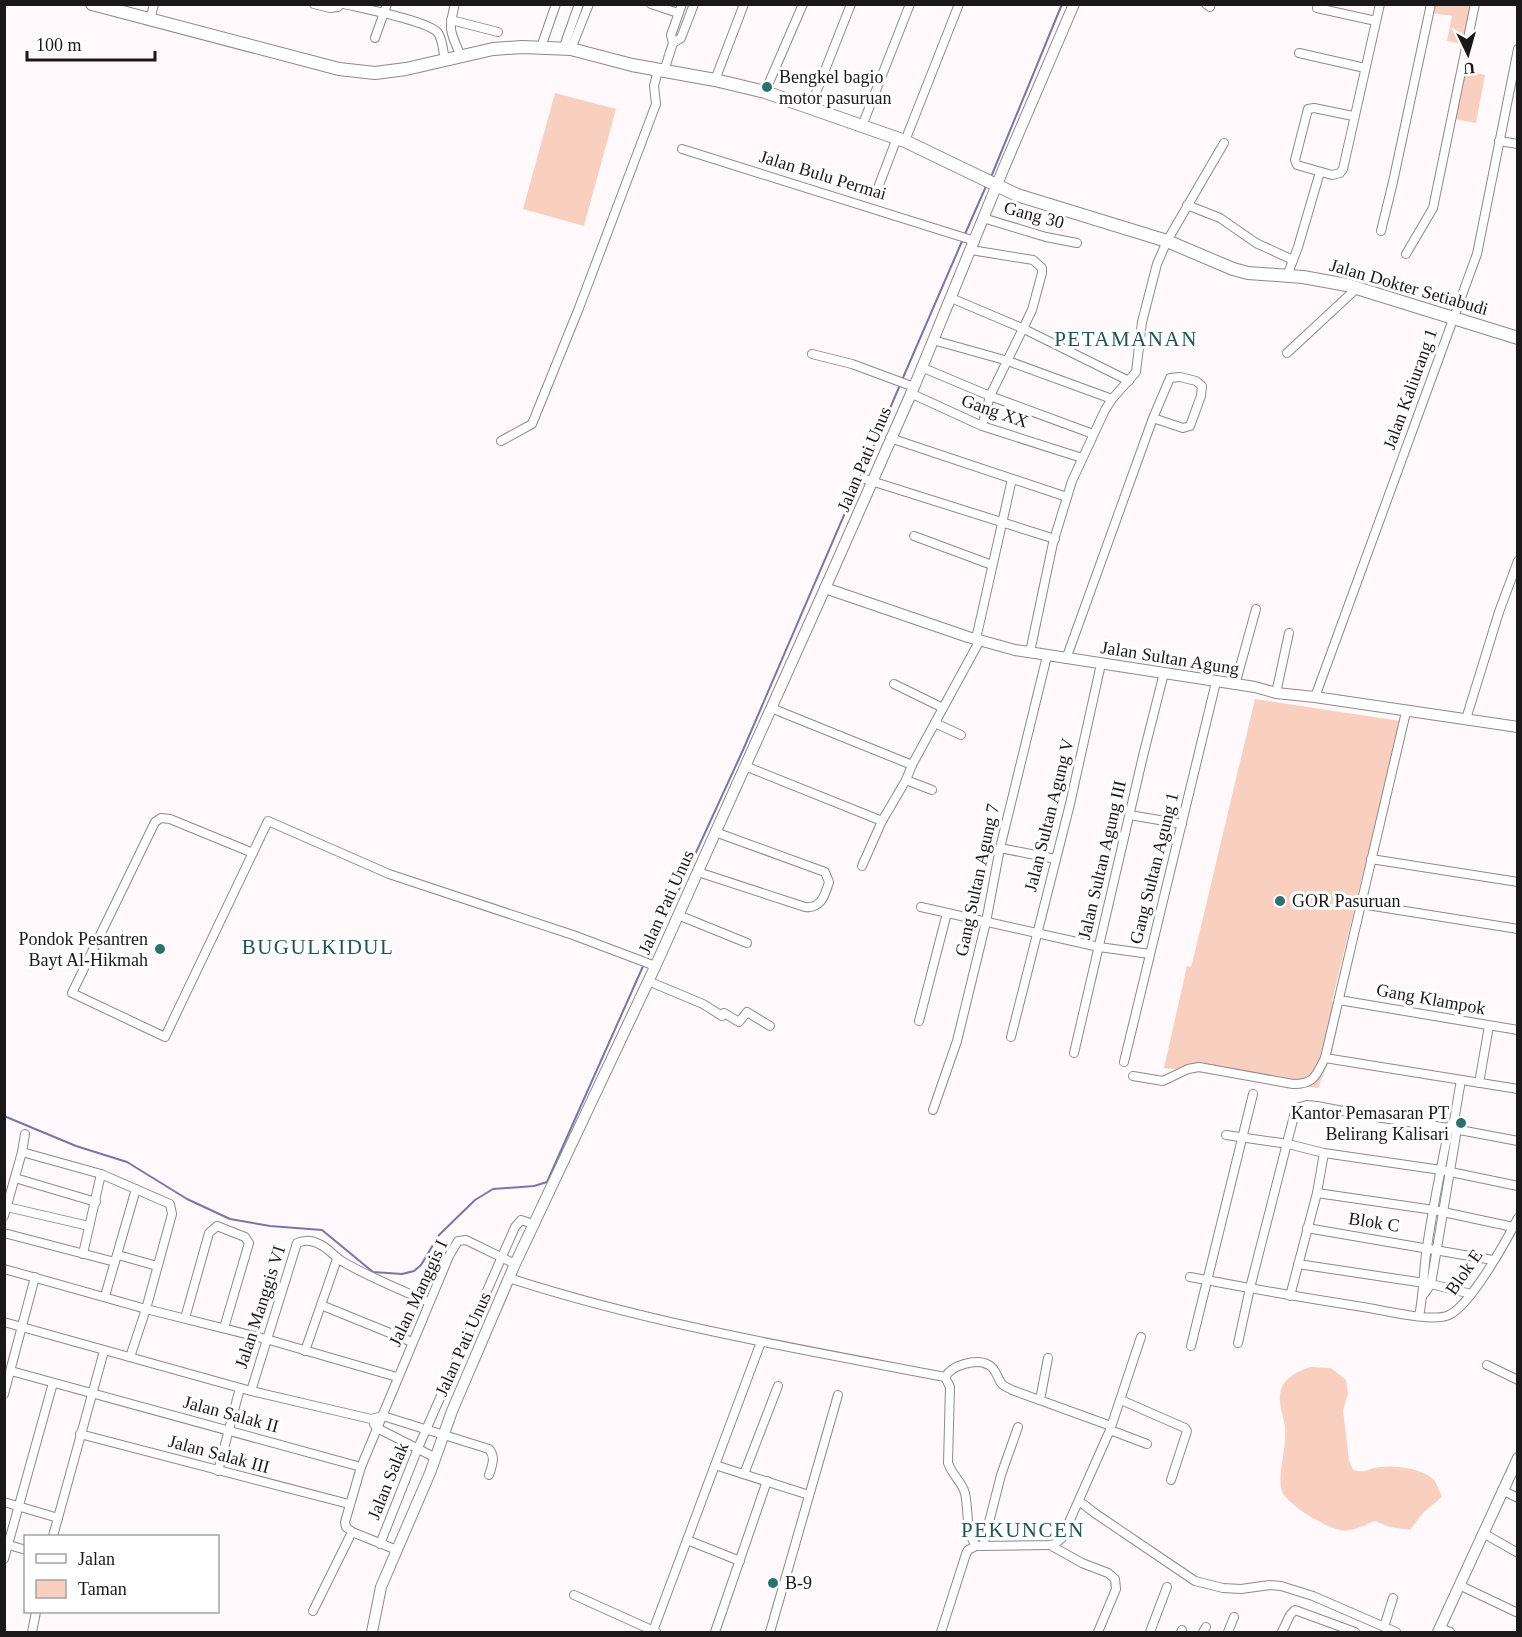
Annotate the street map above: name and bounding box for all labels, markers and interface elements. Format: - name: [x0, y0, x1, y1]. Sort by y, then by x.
- scale bar: [27, 24, 154, 62]
- north arrow: [1438, 24, 1498, 84]
- text: 100 m: [36, 35, 82, 55]
- text: U: [1462, 59, 1476, 77]
- place label: Bengkel bagio motor pasuruan: [779, 67, 891, 108]
- marker: Bengkel bagio motor pasuruan: [760, 80, 774, 94]
- street label: Jalan Bulu Permai: [757, 146, 889, 204]
- street label: Gang 30: [1002, 197, 1066, 233]
- street label: Jalan Dokter Setiabudi: [1327, 255, 1491, 319]
- street label: Jalan Kaliurang 1: [1379, 326, 1441, 452]
- district label: PETAMANAN: [1054, 327, 1198, 351]
- street label: Gang XX: [959, 390, 1031, 432]
- street label: Jalan Pati Unus: [833, 404, 895, 514]
- street label: Jalan Sultan Agung: [1099, 637, 1241, 679]
- street label: Jalan Sultan Agung V: [1020, 736, 1078, 894]
- street label: Jalan Sultan Agung III: [1074, 779, 1130, 941]
- street label: Gang Sultan Agung 1: [1125, 790, 1183, 946]
- street label: Gang Sultan Agung 7: [951, 802, 1003, 958]
- street label: Jalan Pati Unus: [634, 847, 698, 957]
- place label: GOR Pasuruan: [1292, 891, 1401, 911]
- marker: GOR Pasuruan: [1273, 894, 1287, 908]
- place label: Pondok Pesantren Bayt Al-Hikmah: [19, 929, 148, 970]
- district label: BUGULKIDUL: [242, 935, 394, 959]
- marker: Pondok Pesantren Bayt Al-Hikmah: [153, 942, 167, 956]
- street label: Gang Klampok: [1375, 980, 1487, 1018]
- place label: Kantor Pemasaran PT Belirang Kalisari: [1291, 1103, 1449, 1144]
- marker: Kantor Pemasaran PT Belirang Kalisari: [1454, 1116, 1468, 1130]
- street label: Blok C: [1347, 1208, 1401, 1236]
- street label: Jalan Manggis I: [385, 1237, 451, 1349]
- street label: Jalan Manggis VI: [231, 1243, 289, 1371]
- street label: Blok E: [1441, 1246, 1487, 1298]
- street label: Jalan Pati Unus: [431, 1289, 495, 1399]
- street label: Jalan Salak II: [181, 1392, 281, 1436]
- street label: Jalan Salak III: [166, 1431, 272, 1477]
- street label: Jalan Salak: [363, 1439, 413, 1523]
- district label: PEKUNCEN: [961, 1518, 1085, 1542]
- legend: [24, 1535, 219, 1613]
- text: Jalan: [78, 1549, 115, 1569]
- place label: B-9: [785, 1573, 812, 1593]
- marker: B-9: [766, 1576, 780, 1590]
- text: Taman: [78, 1579, 127, 1599]

